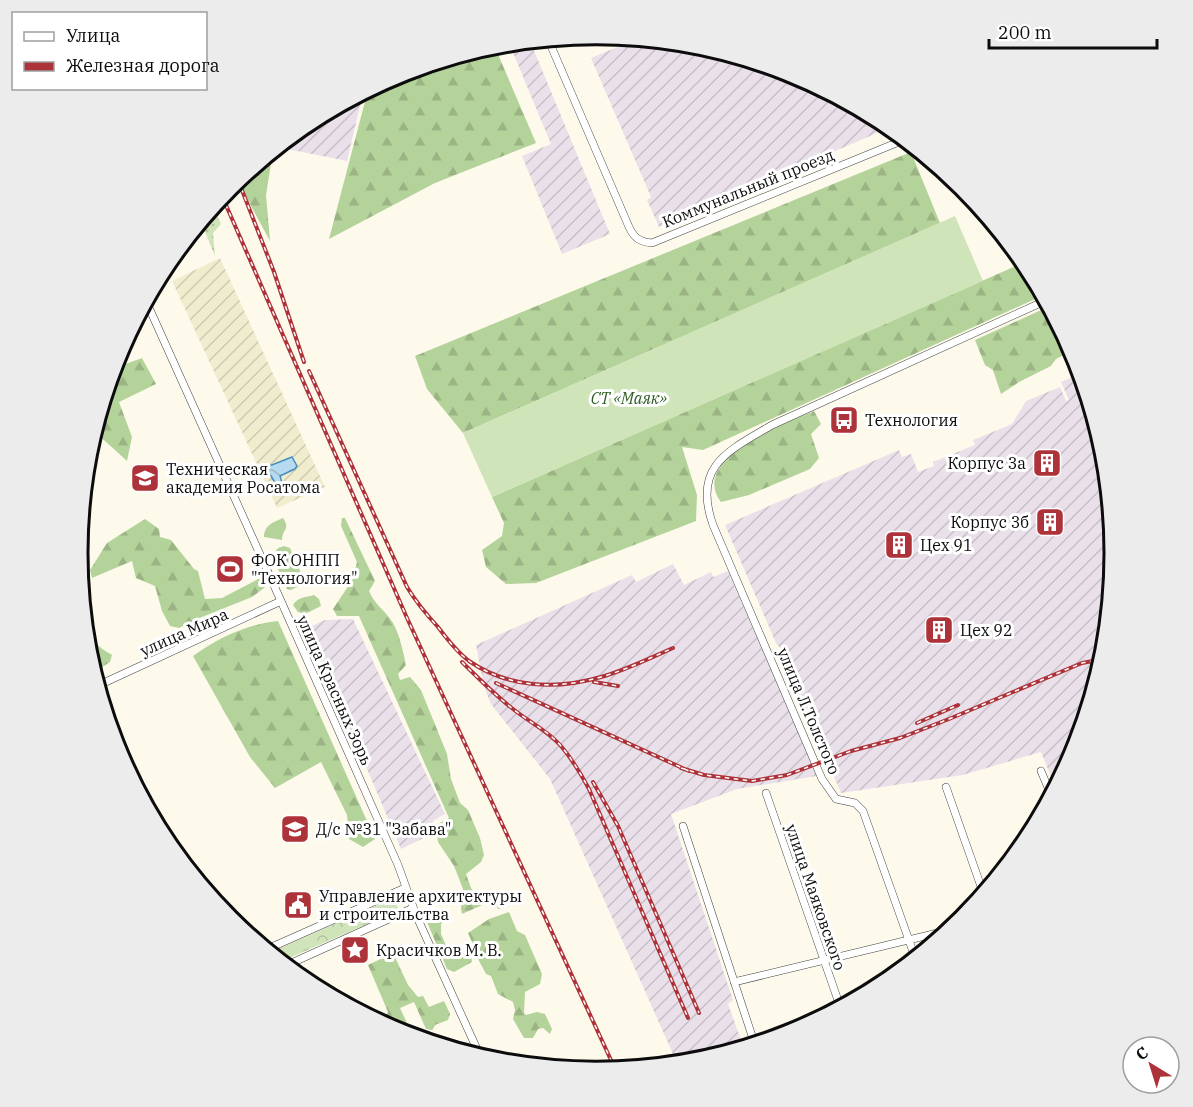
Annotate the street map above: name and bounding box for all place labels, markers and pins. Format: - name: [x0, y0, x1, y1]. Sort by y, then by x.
- bus stop icon: Технология: [828, 404, 860, 436]
- place label: Технология: [865, 410, 958, 430]
- building icon: Корпус 3a: [1031, 447, 1063, 479]
- place label: Корпус 3a: [947, 453, 1026, 473]
- place label: Техническая академия Росатома: [166, 459, 321, 497]
- school or university icon: Техническая академия Росатома: [129, 462, 161, 494]
- building icon: Корпус 3б: [1034, 506, 1066, 538]
- place label: Корпус 3б: [950, 512, 1029, 532]
- building icon: Цех 91: [883, 529, 915, 561]
- place label: Цех 91: [920, 535, 973, 555]
- place label: ФОК ОНПП "Технология": [251, 550, 358, 588]
- sports icon: ФОК ОНПП "Технология": [214, 553, 246, 585]
- building icon: Цех 92: [923, 614, 955, 646]
- place label: Цех 92: [960, 620, 1013, 640]
- school or university icon: Д/с №31 "Забава": [279, 813, 311, 845]
- place label: Д/с №31 "Забава": [316, 819, 451, 839]
- place label: Управление архитектуры и строительства: [319, 886, 522, 924]
- public building icon: Управление архитектуры и строительства: [282, 889, 314, 921]
- place icon: Красичков М. В.: [339, 934, 371, 966]
- place label: Красичков М. В.: [376, 940, 502, 960]

